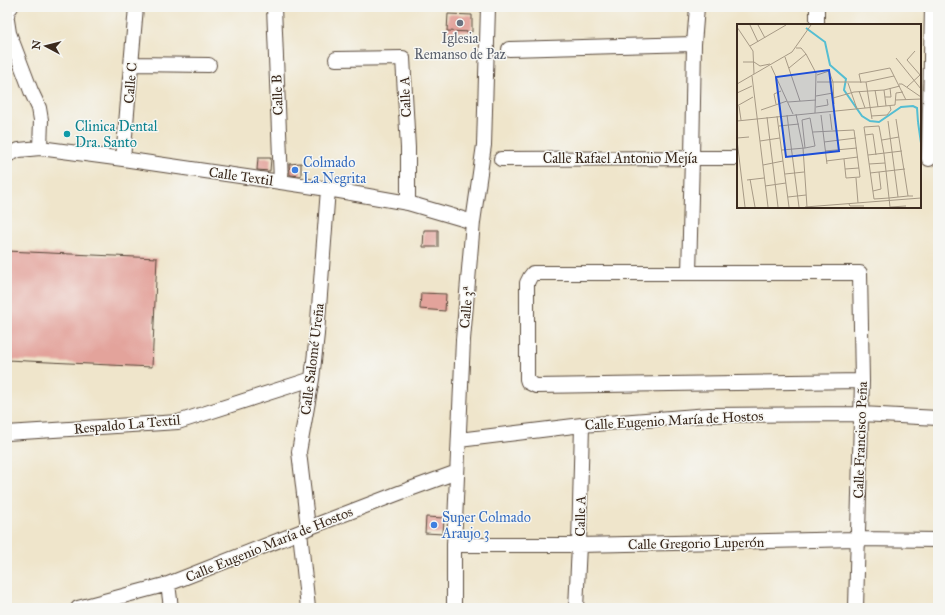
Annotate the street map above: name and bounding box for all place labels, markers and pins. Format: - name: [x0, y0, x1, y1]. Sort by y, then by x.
- marker: Iglesia Remanso de Paz: [455, 18, 465, 28]
- place label: Iglesia Remanso de Paz: [414, 30, 507, 63]
- place label: Clinica Dental Dra. Santo: [75, 118, 158, 151]
- marker: Clinica Dental Dra. Santo: [62, 129, 72, 139]
- place label: Colmado La Negrita: [303, 154, 366, 187]
- marker: Colmado La Negrita: [290, 165, 300, 175]
- place label: Super Colmado Araujo 3: [441, 509, 531, 542]
- marker: Super Colmado Araujo 3: [429, 520, 439, 530]

